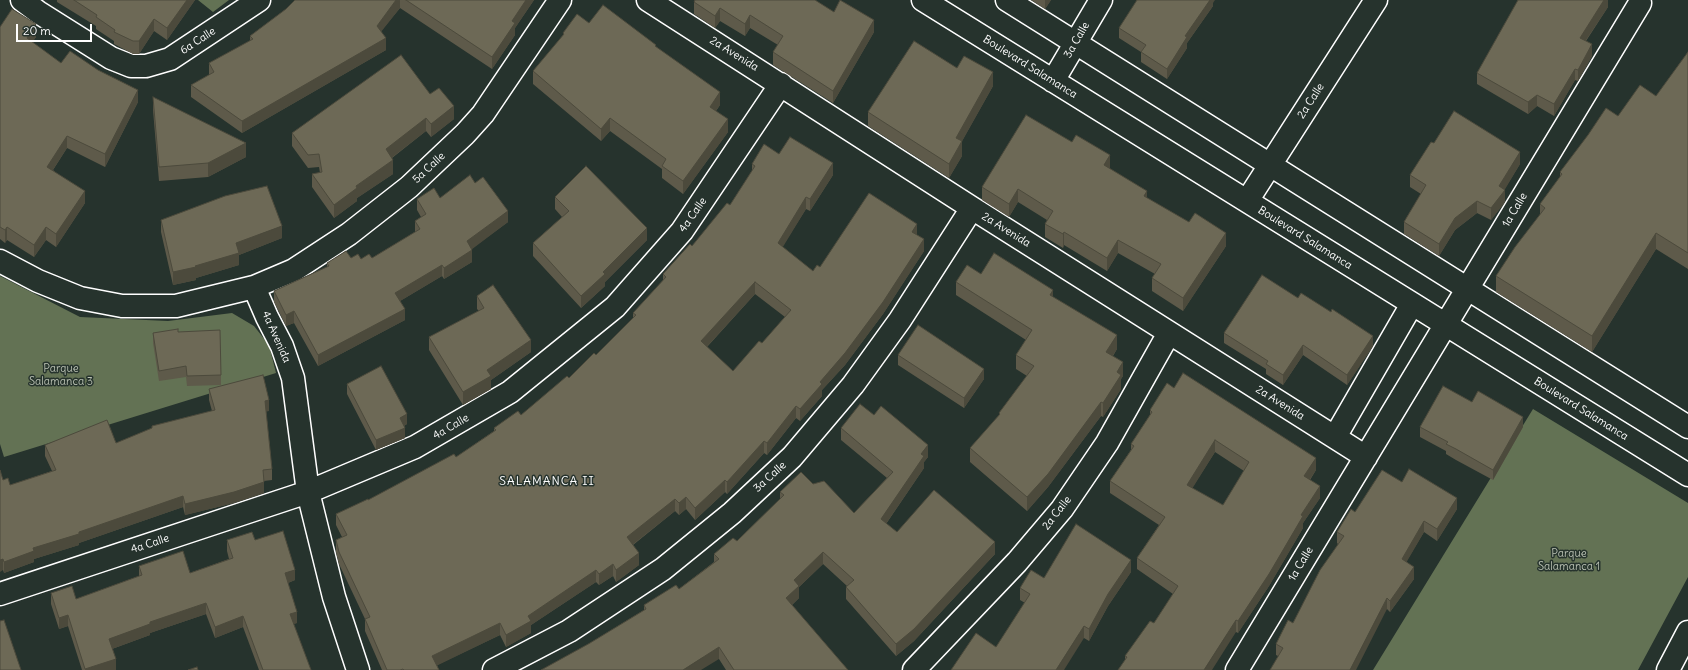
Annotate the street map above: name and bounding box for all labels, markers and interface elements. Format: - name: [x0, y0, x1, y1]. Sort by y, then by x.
- scale bar: [18, 16, 94, 42]
- street label: 3a Calle: [1061, 20, 1093, 60]
- text: 20 m: [23, 23, 51, 38]
- street label: 6a Calle: [178, 25, 218, 57]
- street label: Boulevard Salamanca: [981, 33, 1079, 101]
- street label: 2a Avenida: [707, 34, 761, 74]
- street label: 2a Calle: [1295, 81, 1327, 121]
- street label: 5a Calle: [410, 150, 448, 186]
- street label: 1a Calle: [1500, 191, 1530, 229]
- street label: 4a Calle: [676, 195, 710, 235]
- street label: Boulevard Salamanca: [1256, 204, 1354, 272]
- street label: 2a Avenida: [979, 210, 1033, 250]
- street label: 4a Avenida: [259, 309, 293, 365]
- park label: Parque Salamanca 3: [29, 362, 93, 388]
- street label: Boulevard Salamanca: [1532, 375, 1630, 443]
- street label: 2a Avenida: [1253, 383, 1307, 423]
- street label: 4a Calle: [431, 411, 471, 443]
- street label: 3a Calle: [751, 459, 789, 495]
- district label: SALAMANCA II: [499, 475, 595, 489]
- street label: 2a Calle: [1040, 493, 1074, 533]
- street label: 4a Calle: [129, 532, 171, 556]
- street label: 1a Calle: [1286, 545, 1316, 583]
- park label: Parque Salamanca 1: [1538, 547, 1600, 573]

